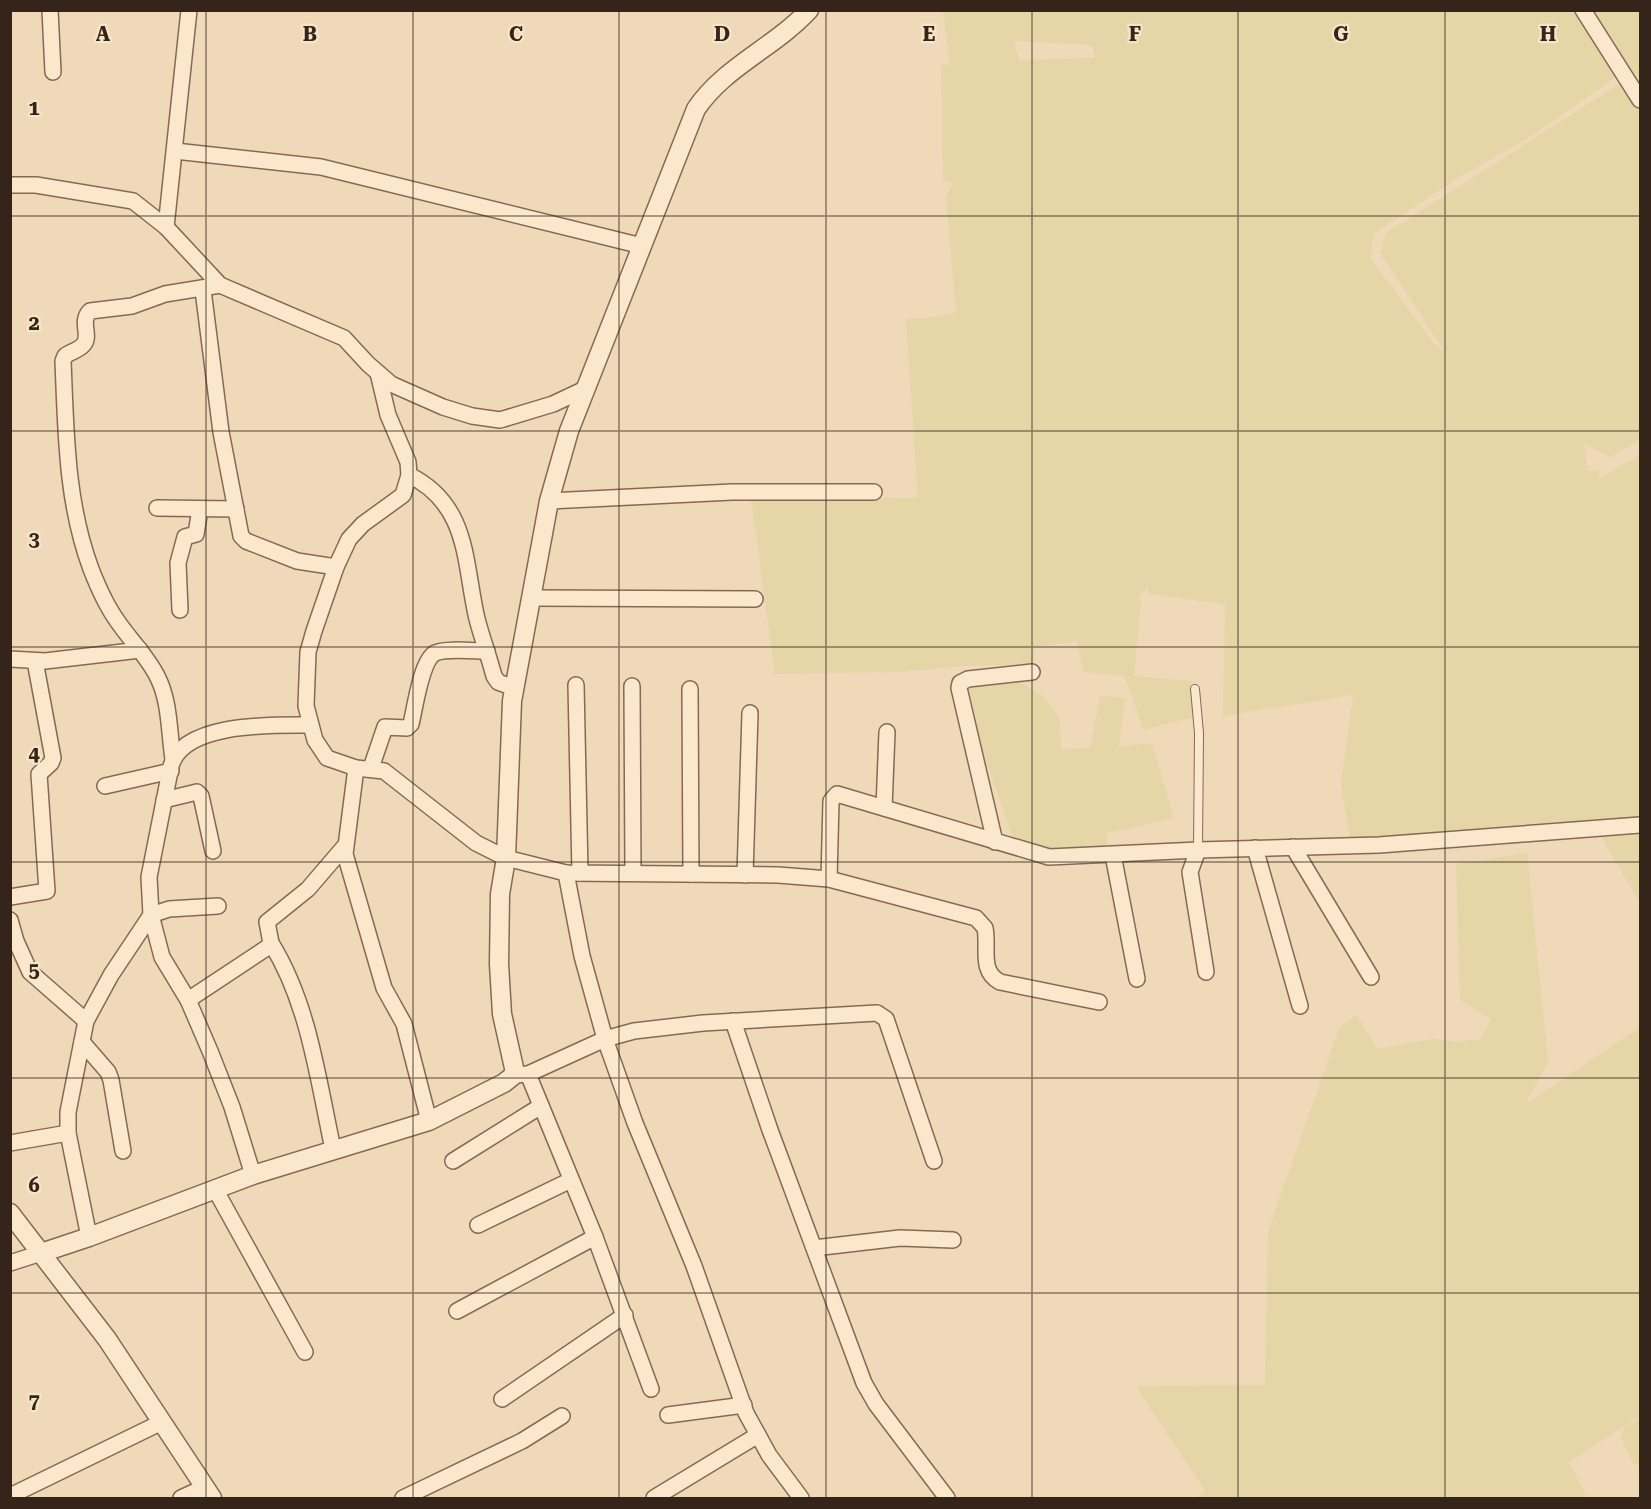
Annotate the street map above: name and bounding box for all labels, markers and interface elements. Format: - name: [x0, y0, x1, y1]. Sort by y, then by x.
- text: A: [96, 22, 111, 46]
- text: B: [303, 22, 317, 46]
- text: C: [509, 22, 523, 46]
- text: D: [714, 22, 730, 46]
- text: E: [923, 22, 936, 46]
- text: F: [1129, 22, 1141, 46]
- text: G: [1333, 22, 1349, 46]
- text: H: [1540, 22, 1556, 46]
- text: 1: [28, 96, 40, 120]
- text: 2: [28, 311, 40, 335]
- text: 3: [28, 527, 40, 551]
- text: 4: [28, 742, 40, 766]
- text: 5: [28, 958, 40, 982]
- text: 6: [28, 1173, 40, 1197]
- text: 7: [28, 1389, 40, 1413]

